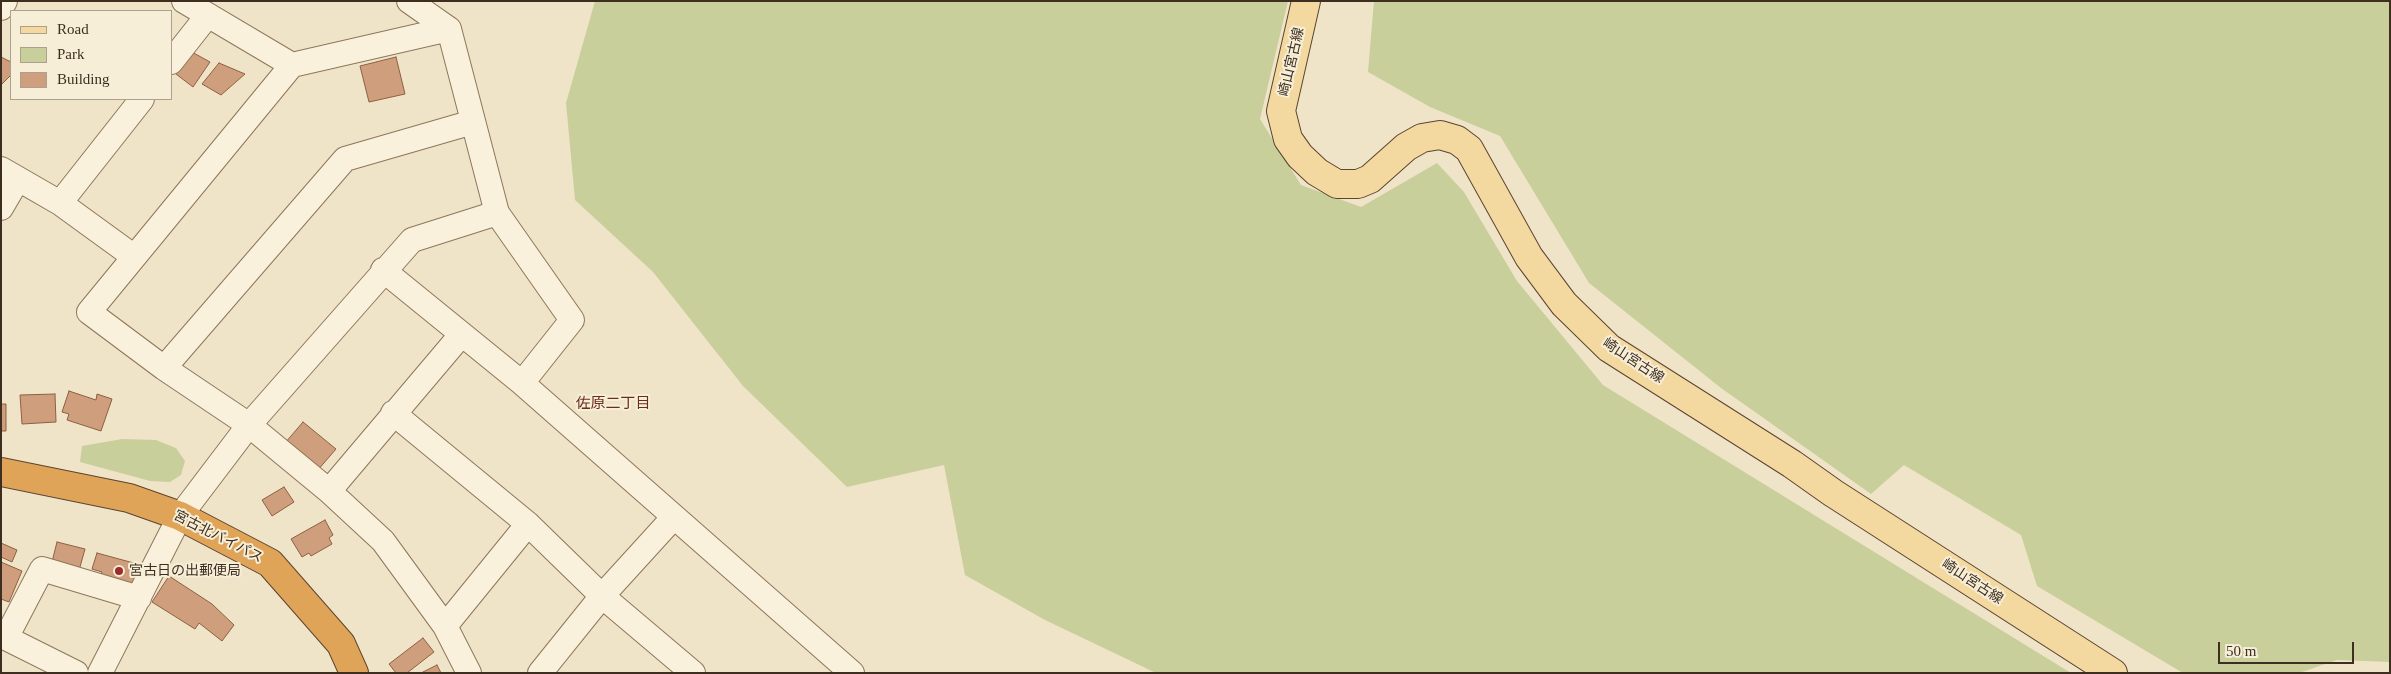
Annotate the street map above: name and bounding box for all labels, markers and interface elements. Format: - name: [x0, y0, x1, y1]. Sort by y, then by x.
- legend: [10, 10, 172, 100]
- text: Road: [57, 21, 89, 37]
- street label: 崎山宮古線: [1276, 26, 1308, 98]
- text: Park: [57, 46, 85, 62]
- text: Building: [57, 71, 110, 87]
- street label: 崎山宮古線: [1599, 335, 1667, 387]
- district label: 佐原二丁目: [576, 395, 650, 413]
- street label: 宮古北バイパス: [171, 507, 265, 567]
- street label: 崎山宮古線: [1938, 556, 2006, 608]
- place label: 宮古日の出郵便局: [129, 563, 241, 579]
- marker: 宮古日の出郵便局: [113, 565, 125, 577]
- scale bar: [2221, 632, 2357, 664]
- text: 50 m: [2226, 643, 2256, 659]

